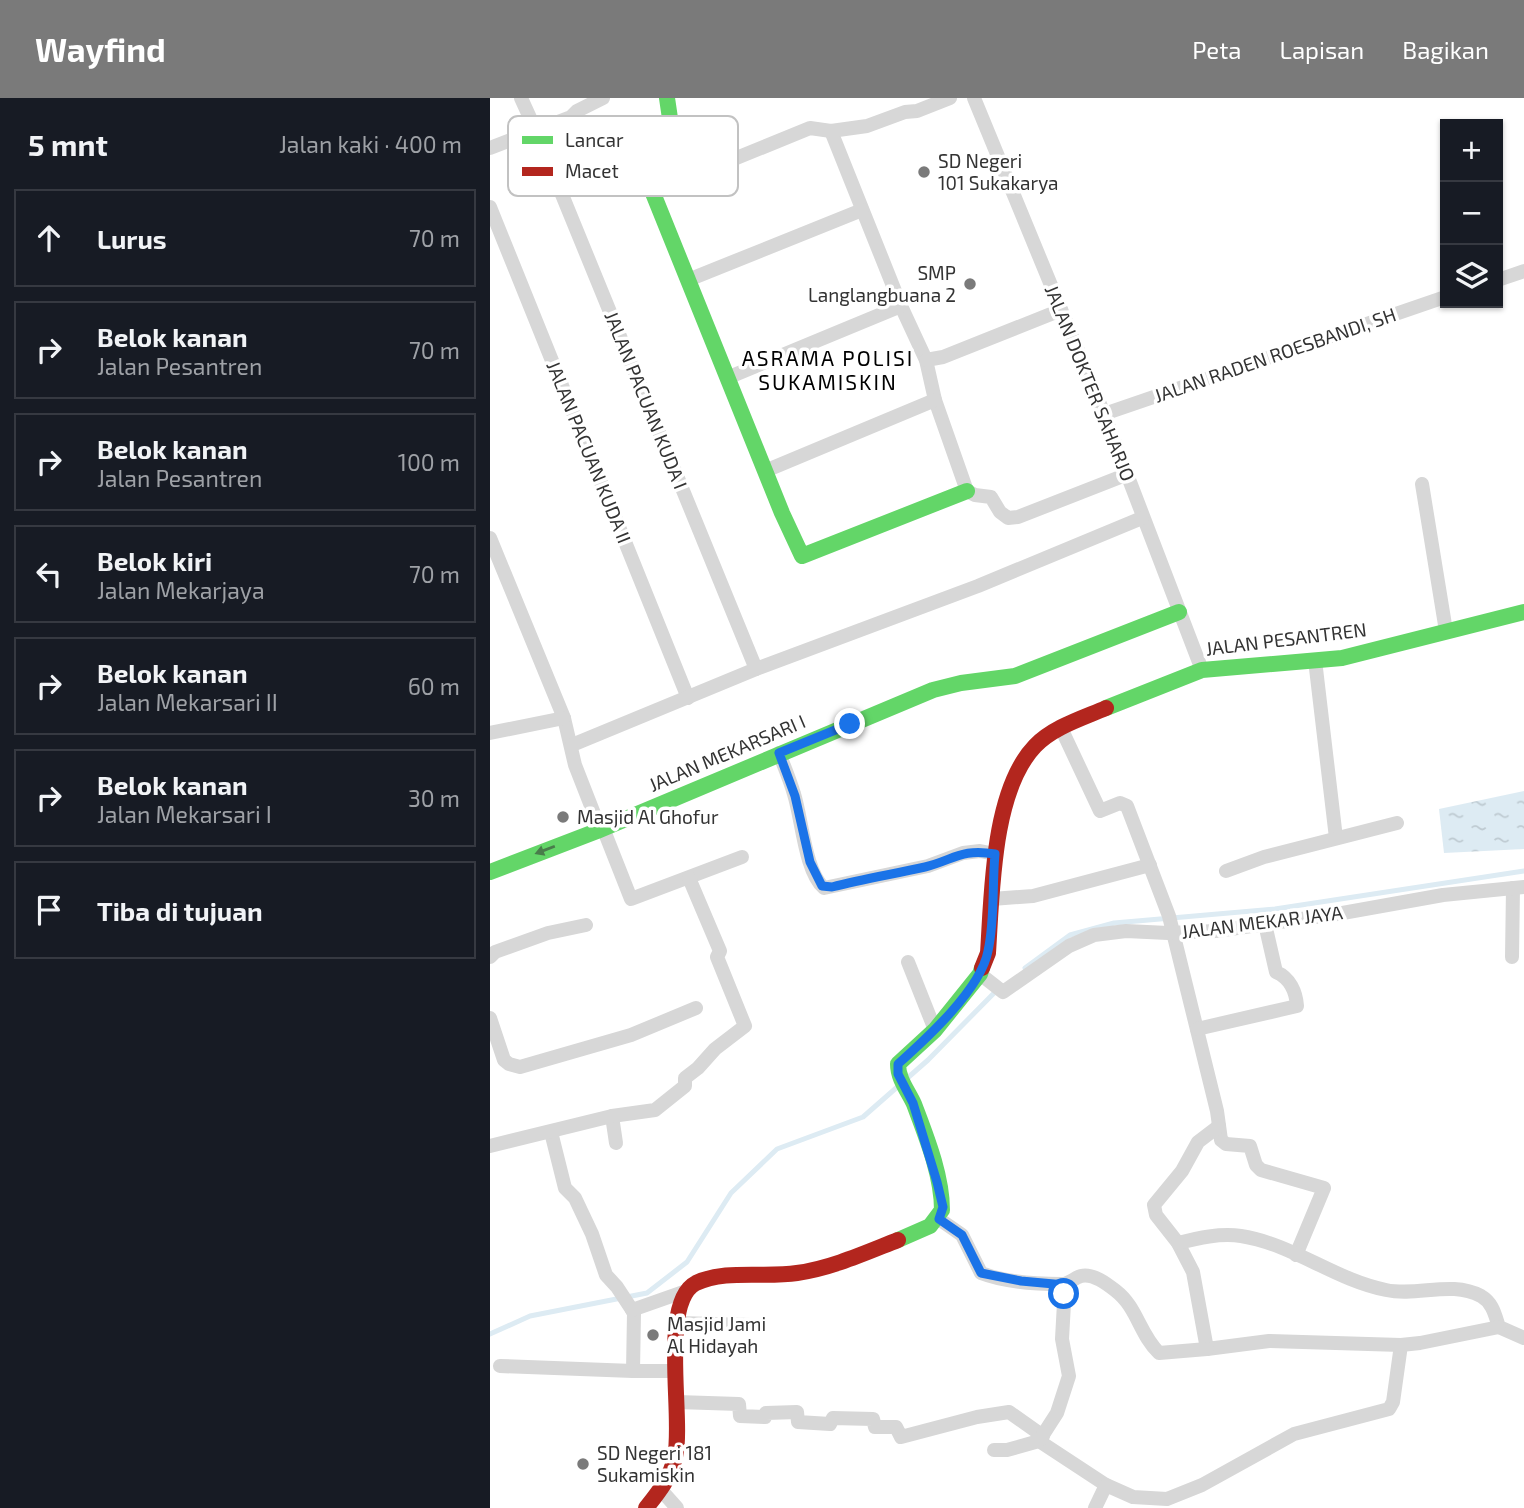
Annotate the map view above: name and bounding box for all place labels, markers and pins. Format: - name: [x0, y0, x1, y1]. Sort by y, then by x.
- place label: SD Negeri 101 Sukakarya: [938, 149, 1059, 194]
- marker: SD Negeri 101 Sukakarya: [916, 164, 932, 180]
- place label: SMP Langlangbuana 2: [808, 261, 956, 306]
- marker: SMP Langlangbuana 2: [962, 276, 978, 292]
- place label: Masjid Al Ghofur: [577, 805, 719, 828]
- marker: Masjid Al Ghofur: [555, 809, 571, 825]
- place label: Masjid Jami Al Hidayah: [667, 1312, 766, 1357]
- marker: Masjid Jami Al Hidayah: [645, 1327, 661, 1343]
- place label: SD Negeri 181 Sukamiskin: [597, 1441, 712, 1486]
- marker: SD Negeri 181 Sukamiskin: [575, 1456, 591, 1472]

